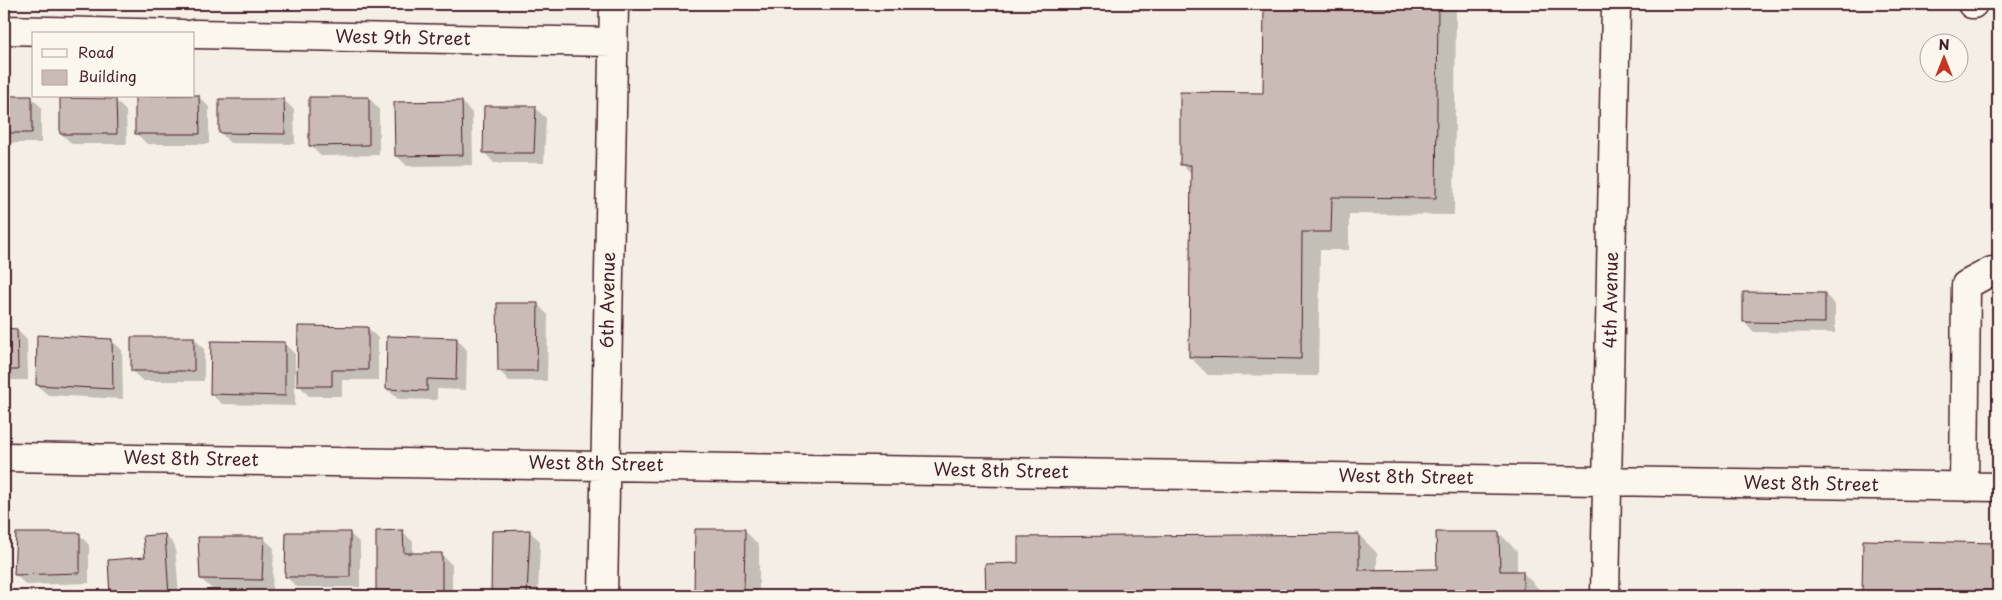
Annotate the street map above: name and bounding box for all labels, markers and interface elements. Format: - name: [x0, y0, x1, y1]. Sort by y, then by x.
- street label: West 9th Street: [335, 22, 471, 51]
- legend: [32, 32, 195, 98]
- north arrow: [1920, 32, 1970, 82]
- text: N: [1938, 34, 1950, 55]
- text: Road: [78, 40, 114, 63]
- text: Building: [78, 64, 137, 87]
- street label: 6th Avenue: [592, 251, 621, 348]
- street label: 4th Avenue: [1595, 251, 1624, 349]
- street label: West 8th Street: [123, 443, 259, 472]
- street label: West 8th Street: [528, 448, 664, 477]
- street label: West 8th Street: [933, 455, 1069, 484]
- street label: West 8th Street: [1338, 461, 1474, 490]
- street label: West 8th Street: [1743, 468, 1879, 497]

